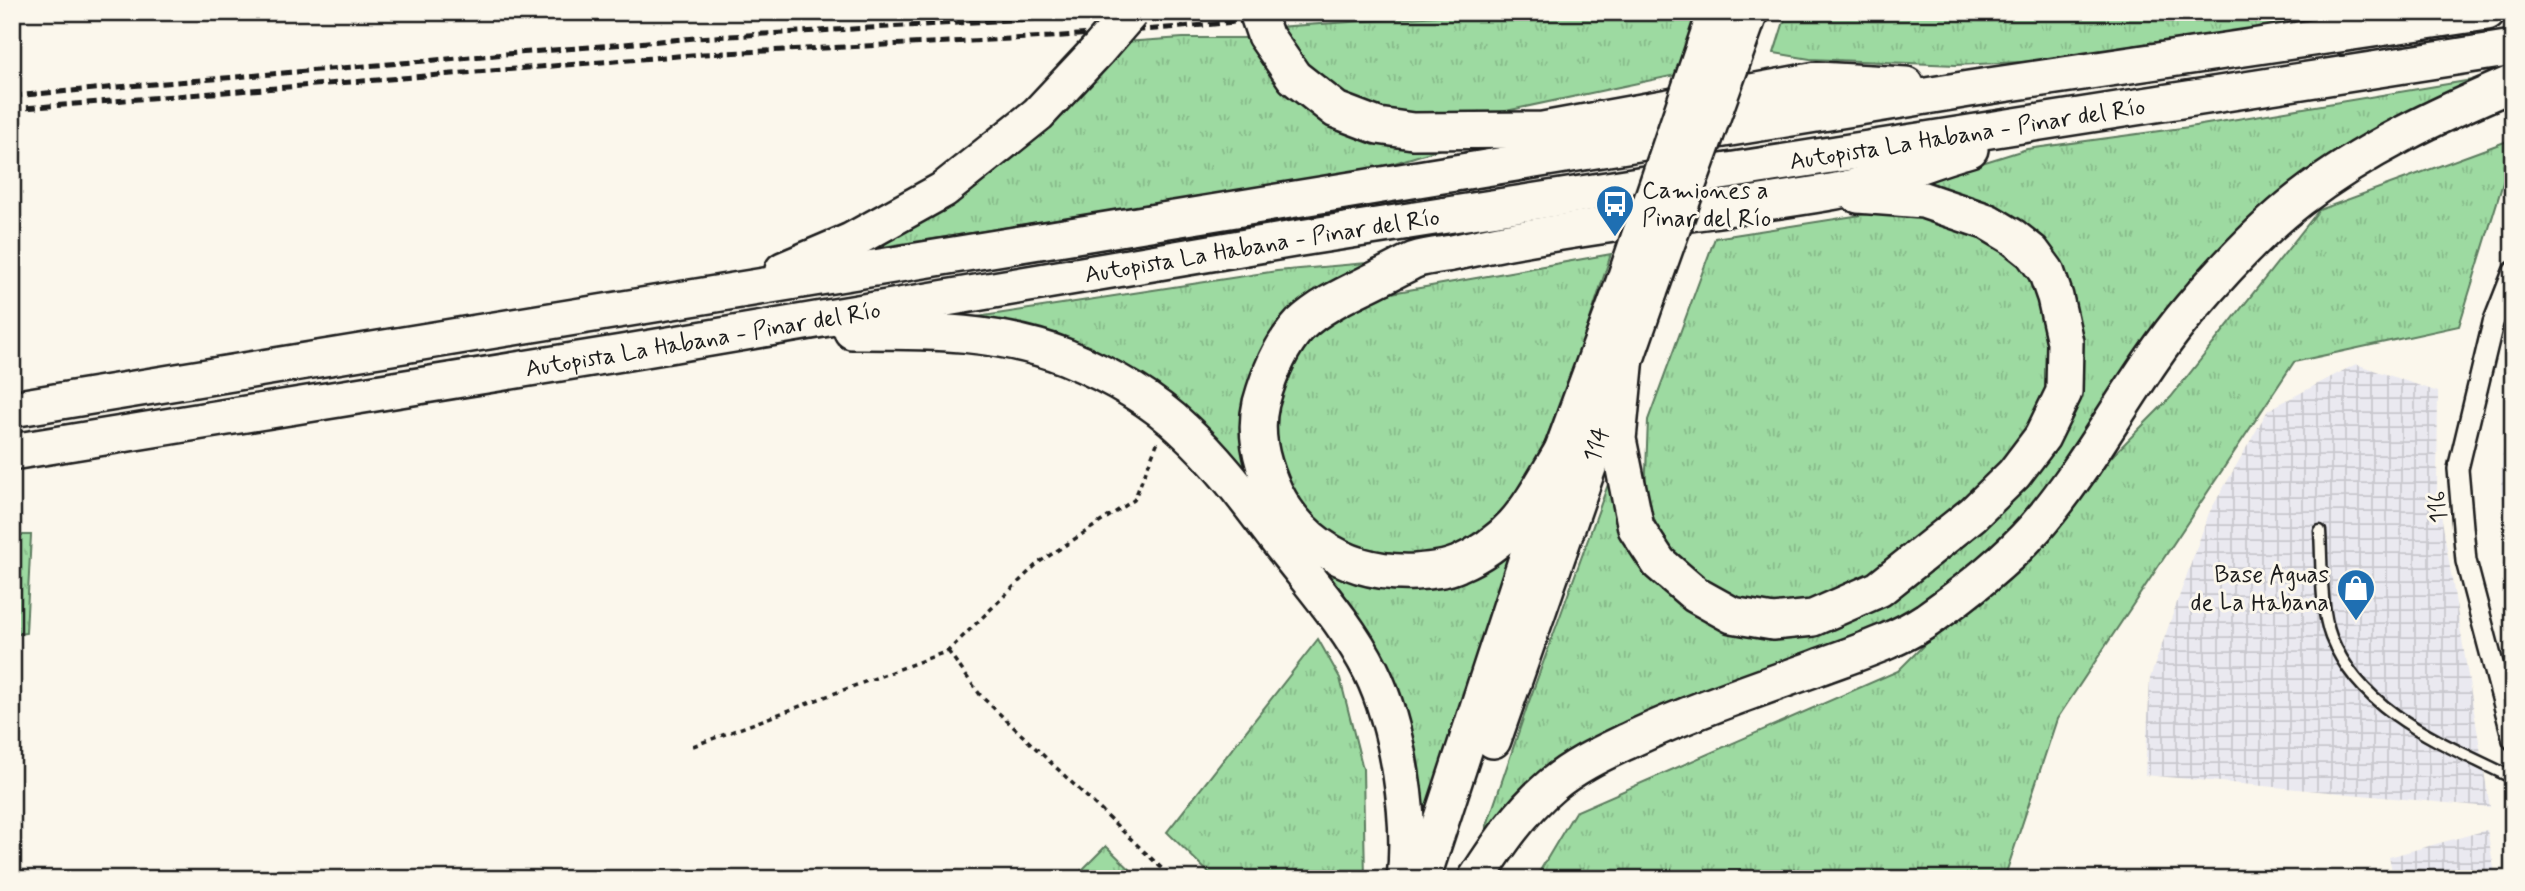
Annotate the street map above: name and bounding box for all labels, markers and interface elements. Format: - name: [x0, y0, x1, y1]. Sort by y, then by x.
- street label: Autopista La Habana - Pinar del Río: [1787, 92, 2147, 178]
- place label: Camiones a Pinar del Río: [1642, 176, 1771, 235]
- bus stop icon: Camiones a Pinar del Río: [1594, 183, 1636, 238]
- street label: Autopista La Habana - Pinar del Río: [1082, 202, 1442, 291]
- street label: Autopista La Habana - Pinar del Río: [523, 295, 883, 385]
- street label: 114: [1577, 423, 1618, 467]
- street label: 116: [2422, 489, 2455, 524]
- place label: Base Aguas de La Habana: [2190, 560, 2329, 619]
- shop icon: Base Aguas de La Habana: [2335, 567, 2377, 622]

